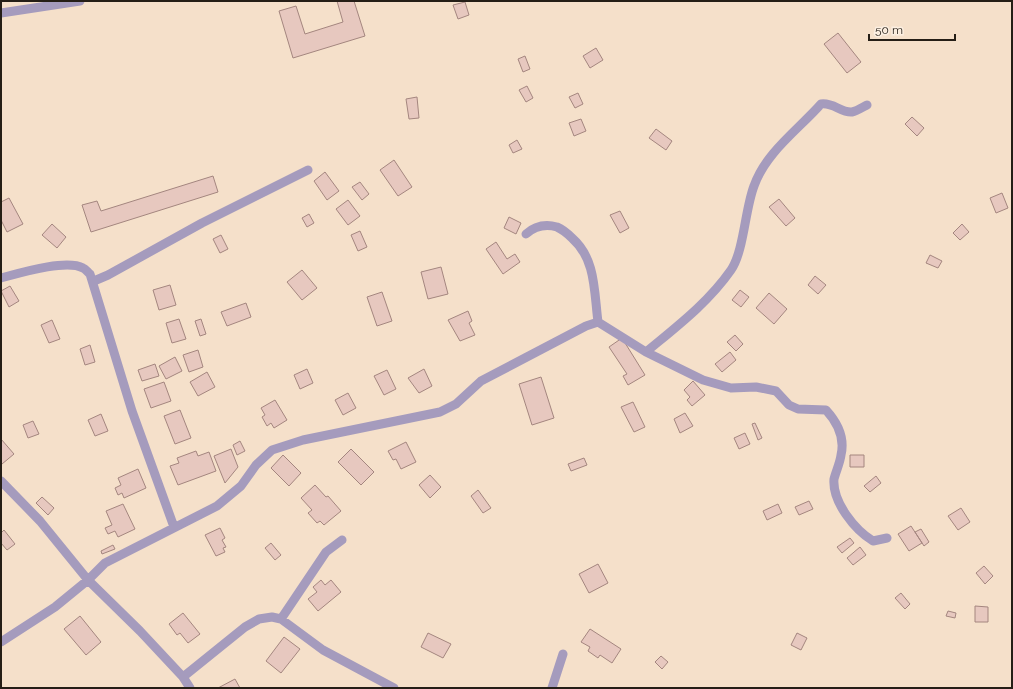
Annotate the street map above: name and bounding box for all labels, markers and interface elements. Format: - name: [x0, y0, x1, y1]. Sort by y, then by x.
- scale bar: [869, 16, 955, 42]
- text: 50 m: [875, 23, 903, 37]

